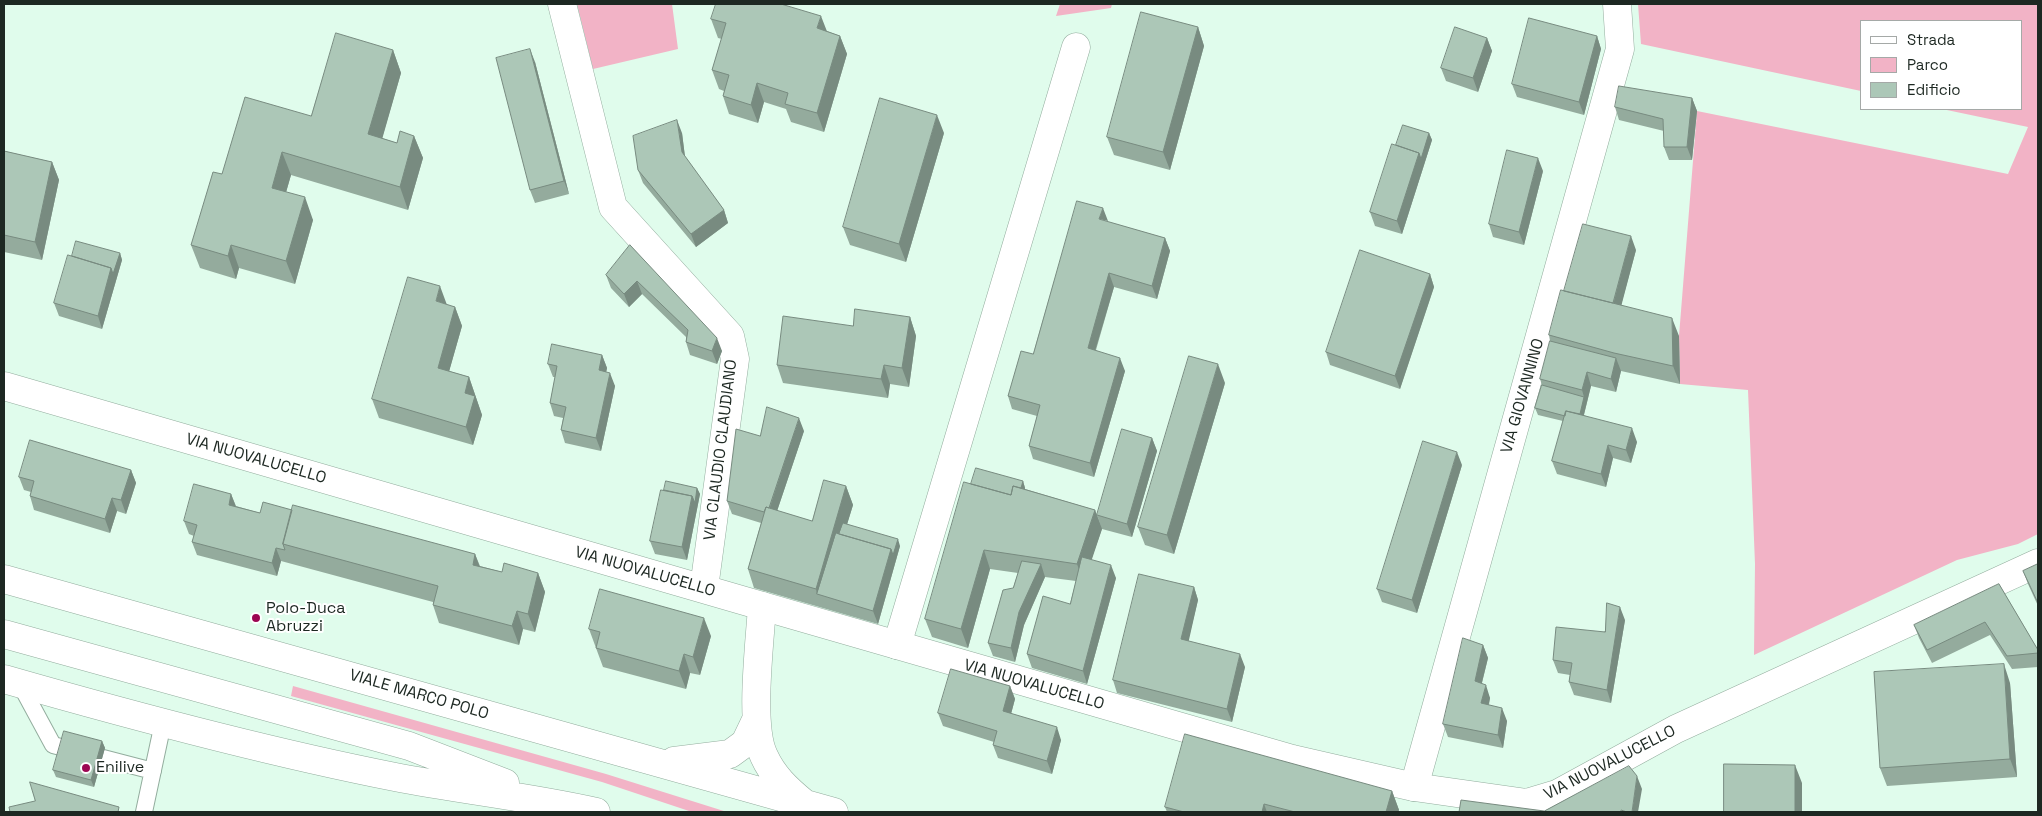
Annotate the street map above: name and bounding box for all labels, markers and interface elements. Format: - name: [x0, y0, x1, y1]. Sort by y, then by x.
- legend: [1860, 20, 2022, 110]
- text: Strada: [1907, 30, 1955, 49]
- text: Parco: [1907, 55, 1948, 74]
- text: Edificio: [1907, 80, 1961, 99]
- street label: VIA GIOVANNINO: [1497, 336, 1549, 456]
- street label: VIA CLAUDIO CLAUDIANO: [700, 358, 742, 542]
- street label: VIA NUOVALUCELLO: [184, 430, 328, 488]
- street label: VIA NUOVALUCELLO: [573, 543, 717, 601]
- place label: Polo-Duca Abruzzi: [266, 599, 345, 637]
- marker: Polo-Duca Abruzzi: [250, 612, 262, 624]
- street label: VIA NUOVALUCELLO: [962, 656, 1106, 714]
- street label: VIALE MARCO POLO: [347, 666, 491, 724]
- street label: VIA NUOVALUCELLO: [1541, 721, 1679, 805]
- place label: Enilive: [96, 758, 144, 778]
- marker: Enilive: [80, 762, 92, 774]

